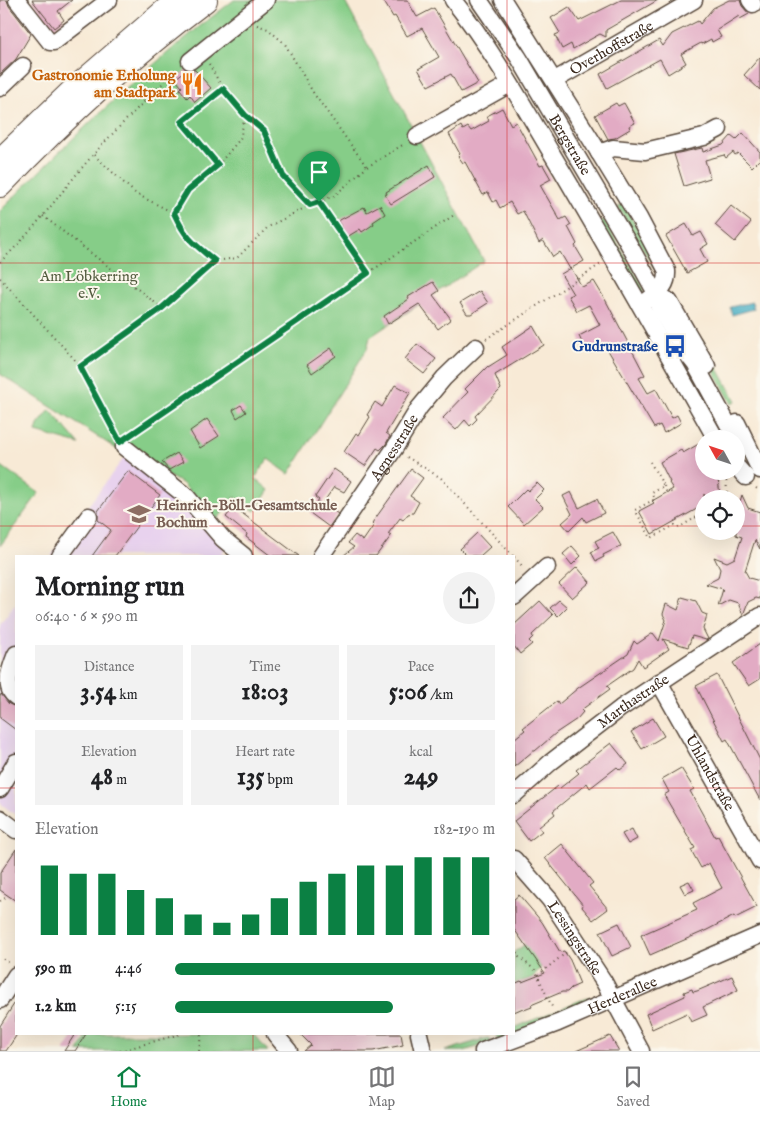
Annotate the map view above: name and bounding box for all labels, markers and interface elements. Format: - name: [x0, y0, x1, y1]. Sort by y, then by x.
- street label: Overhoffstraße: [566, 16, 657, 80]
- place label: Gastronomie Erholung am Stadtpark: [32, 66, 177, 102]
- restaurant icon: Gastronomie Erholung am Stadtpark: [179, 71, 205, 97]
- street label: Bergstraße: [544, 111, 595, 179]
- pin: [298, 151, 340, 202]
- icon: arrive: [305, 158, 333, 186]
- park label: Am Löbkerring e.V.: [39, 267, 139, 303]
- bus stop icon: Gudrunstraße: [662, 333, 688, 359]
- place label: Gudrunstraße: [572, 337, 658, 356]
- street label: Agnesstraße: [366, 411, 423, 485]
- north arrow: [695, 430, 745, 480]
- map controls: [695, 430, 745, 540]
- button: locate: [695, 490, 745, 540]
- place label: Heinrich-Böll-Gesamtschule Bochum: [156, 496, 337, 532]
- school or university icon: Heinrich-Böll-Gesamtschule Bochum: [126, 501, 152, 527]
- text: Morning run: [35, 570, 185, 605]
- button: share: [443, 572, 495, 624]
- text: 06:40 · 6 × 590 m: [35, 607, 138, 627]
- text: Distance: [84, 658, 134, 676]
- text: Time: [249, 658, 281, 676]
- text: Pace: [408, 658, 434, 676]
- street label: Marthastraße: [594, 670, 673, 733]
- text: 3.54: [80, 676, 116, 708]
- text: 18:03: [241, 676, 289, 708]
- text: 5:06: [389, 676, 427, 708]
- text: km: [116, 686, 138, 704]
- text: /km: [427, 686, 453, 704]
- street label: Uhlandstraße: [681, 731, 739, 814]
- text: Elevation: [81, 743, 137, 761]
- text: Heart rate: [235, 743, 295, 761]
- text: kcal: [409, 743, 433, 761]
- text: 48: [91, 761, 113, 793]
- text: 135: [237, 761, 264, 793]
- text: 249: [404, 761, 438, 793]
- text: m: [113, 771, 127, 789]
- text: bpm: [264, 771, 293, 789]
- text: Elevation: [35, 820, 98, 840]
- text: 182–190 m: [433, 820, 495, 840]
- street label: Lessingstraße: [543, 897, 606, 979]
- text: 590 m: [35, 959, 72, 979]
- text: 4:46: [115, 959, 142, 979]
- street label: Herderallee: [585, 972, 660, 1019]
- text: 1.2 km: [35, 997, 76, 1017]
- text: 5:15: [115, 997, 137, 1017]
- tab: Home: [110, 1063, 147, 1111]
- tab: Map: [368, 1063, 396, 1111]
- tab: Saved: [617, 1063, 650, 1111]

